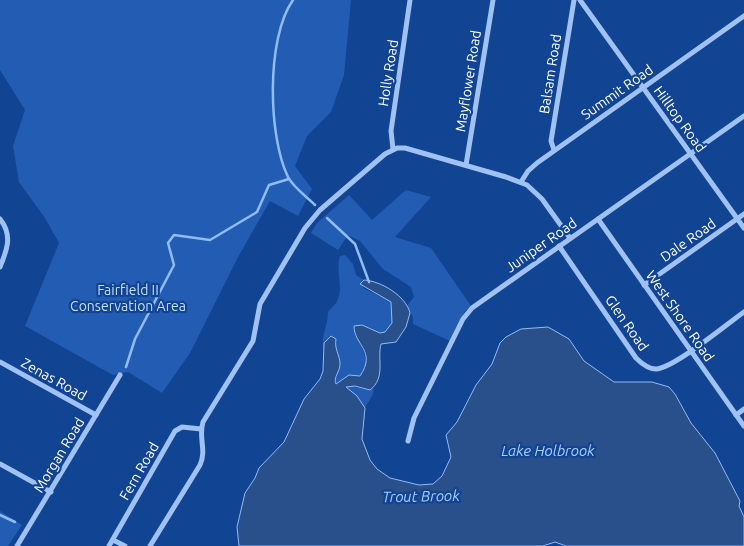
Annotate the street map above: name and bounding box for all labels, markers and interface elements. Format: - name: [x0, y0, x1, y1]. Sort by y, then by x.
- street label: Mayflower Road: [452, 29, 484, 133]
- street label: Balsam Road: [536, 33, 564, 115]
- street label: Holly Road: [375, 38, 401, 108]
- street label: Summit Road: [578, 61, 656, 123]
- street label: Hilltop Road: [651, 83, 709, 155]
- street label: Juniper Road: [502, 215, 580, 275]
- street label: Dale Road: [657, 215, 719, 265]
- street label: West Shore Road: [643, 267, 717, 365]
- park label: Fairfield II Conservation Area: [70, 282, 186, 314]
- street label: Glen Road: [602, 292, 652, 354]
- street label: Zenas Road: [18, 354, 90, 404]
- street label: Morgan Road: [30, 415, 88, 495]
- street label: Fern Road: [116, 439, 162, 503]
- water label: Lake Holbrook: [501, 442, 595, 459]
- water label: Trout Brook: [382, 487, 460, 505]

